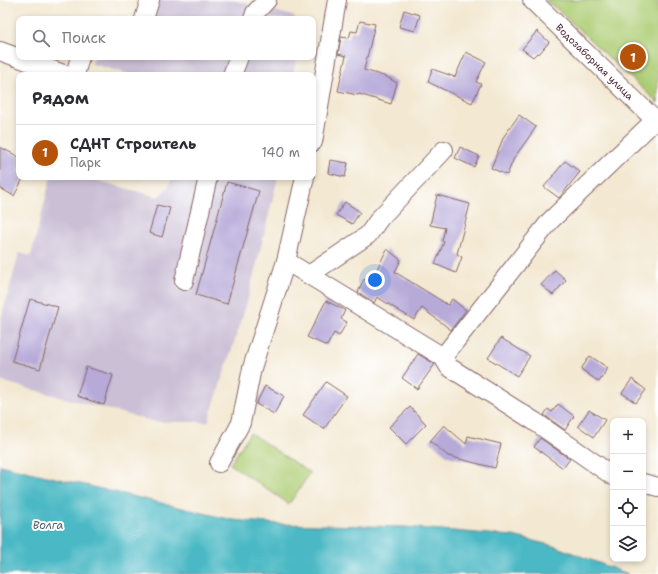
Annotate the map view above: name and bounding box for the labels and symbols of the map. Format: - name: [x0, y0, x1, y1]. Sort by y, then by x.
- street label: Водозаборная улица: [553, 21, 637, 103]
- pin: 1: [620, 42, 646, 72]
- your location: [365, 270, 385, 290]
- water label: Волга: [33, 518, 63, 533]

